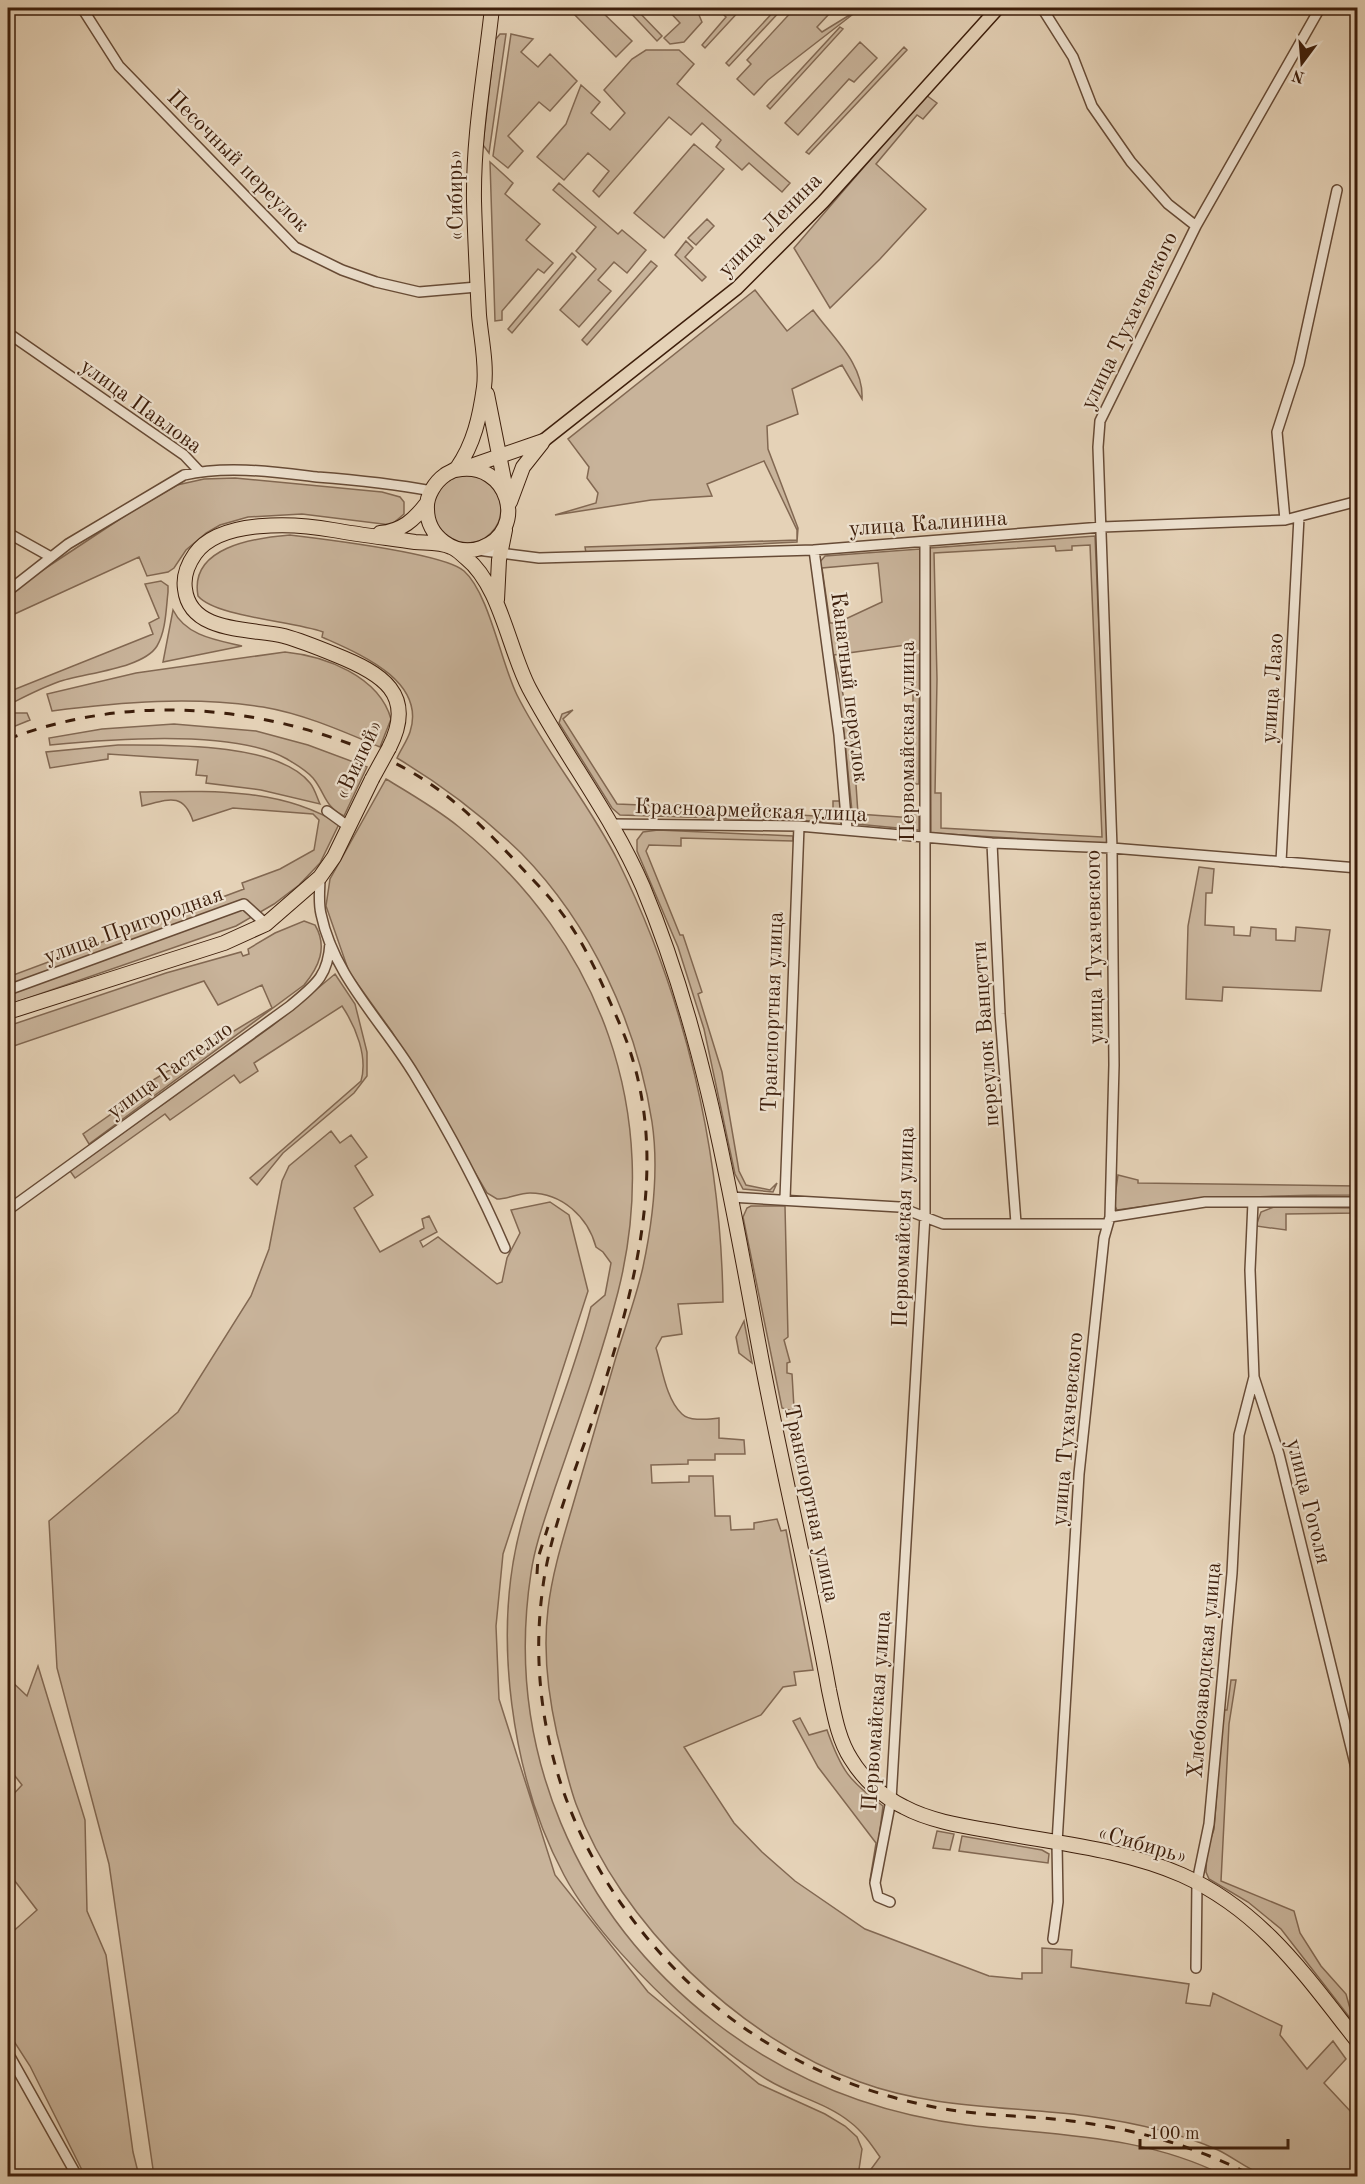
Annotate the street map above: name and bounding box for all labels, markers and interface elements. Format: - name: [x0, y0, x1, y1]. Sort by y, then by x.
- north arrow: [1272, 33, 1332, 93]
- text: N: [1290, 66, 1307, 85]
- street label: Песочный переулок: [162, 86, 313, 237]
- street label: «Сибирь»: [444, 149, 468, 241]
- street label: улица Ленина: [714, 169, 827, 281]
- street label: улица Тухачевского: [1077, 229, 1182, 413]
- street label: улица Павлова: [76, 355, 206, 458]
- street label: улица Калинина: [848, 507, 1008, 541]
- street label: Канатный переулок: [826, 591, 872, 784]
- street label: улица Лазо: [1258, 632, 1288, 744]
- street label: Первомайская улица: [897, 640, 919, 842]
- street label: «Вилюй»: [331, 716, 387, 803]
- street label: Красноармейская улица: [634, 796, 868, 826]
- street label: улица Тухачевского: [1082, 849, 1108, 1044]
- street label: улица Пригородная: [41, 883, 226, 969]
- street label: Транспортная улица: [758, 911, 788, 1113]
- street label: переулок Ванцетти: [969, 940, 1003, 1128]
- street label: улица Гастелло: [103, 1018, 237, 1123]
- street label: Первомайская улица: [889, 1126, 919, 1328]
- street label: улица Тухачевского: [1049, 1331, 1087, 1527]
- street label: Транспортная улица: [779, 1403, 843, 1604]
- street label: улица Гоголя: [1282, 1437, 1334, 1566]
- street label: Хлебозаводская улица: [1185, 1561, 1225, 1779]
- street label: Первомайская улица: [859, 1610, 895, 1812]
- street label: «Сибирь»: [1095, 1822, 1190, 1868]
- scale bar: [1140, 2112, 1288, 2150]
- text: 100 m: [1149, 2125, 1200, 2143]

